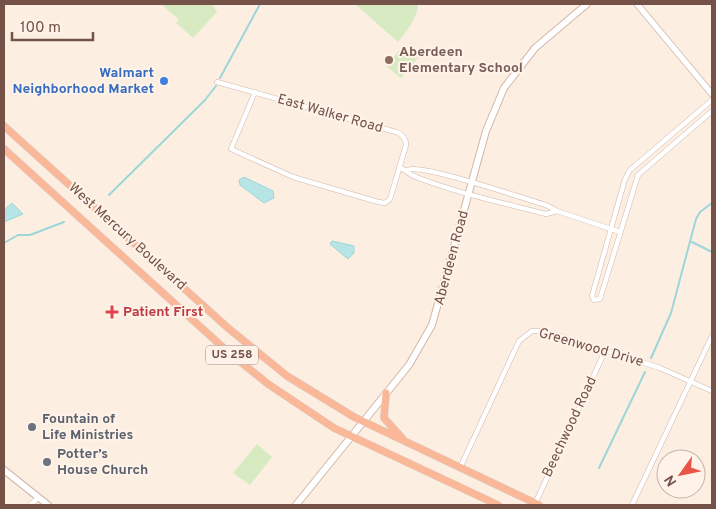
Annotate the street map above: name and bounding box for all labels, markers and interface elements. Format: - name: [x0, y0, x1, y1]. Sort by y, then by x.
- scale bar: [12, 10, 94, 42]
- text: 100 m: [20, 19, 61, 38]
- place label: Aberdeen Elementary School: [399, 44, 523, 77]
- marker: Aberdeen Elementary School: [383, 54, 395, 66]
- place label: Walmart Neighborhood Market: [12, 65, 154, 98]
- marker: Walmart Neighborhood Market: [158, 75, 170, 87]
- street label: East Walker Road: [275, 91, 385, 137]
- street label: West Mercury Boulevard: [65, 180, 189, 294]
- street label: Aberdeen Road: [431, 209, 473, 307]
- place label: Patient First: [123, 304, 203, 321]
- marker: Patient First: [105, 305, 119, 319]
- street label: Greenwood Drive: [537, 325, 645, 371]
- road number: US 258: [206, 346, 258, 364]
- street label: Beechwood Road: [539, 374, 601, 480]
- place label: Fountain of Life Ministries: [42, 411, 134, 444]
- marker: Fountain of Life Ministries: [26, 421, 38, 433]
- place label: Potter’s House Church: [57, 446, 148, 479]
- north arrow: [656, 449, 706, 499]
- marker: Potter’s House Church: [41, 456, 53, 468]
- text: N: [661, 471, 681, 489]

